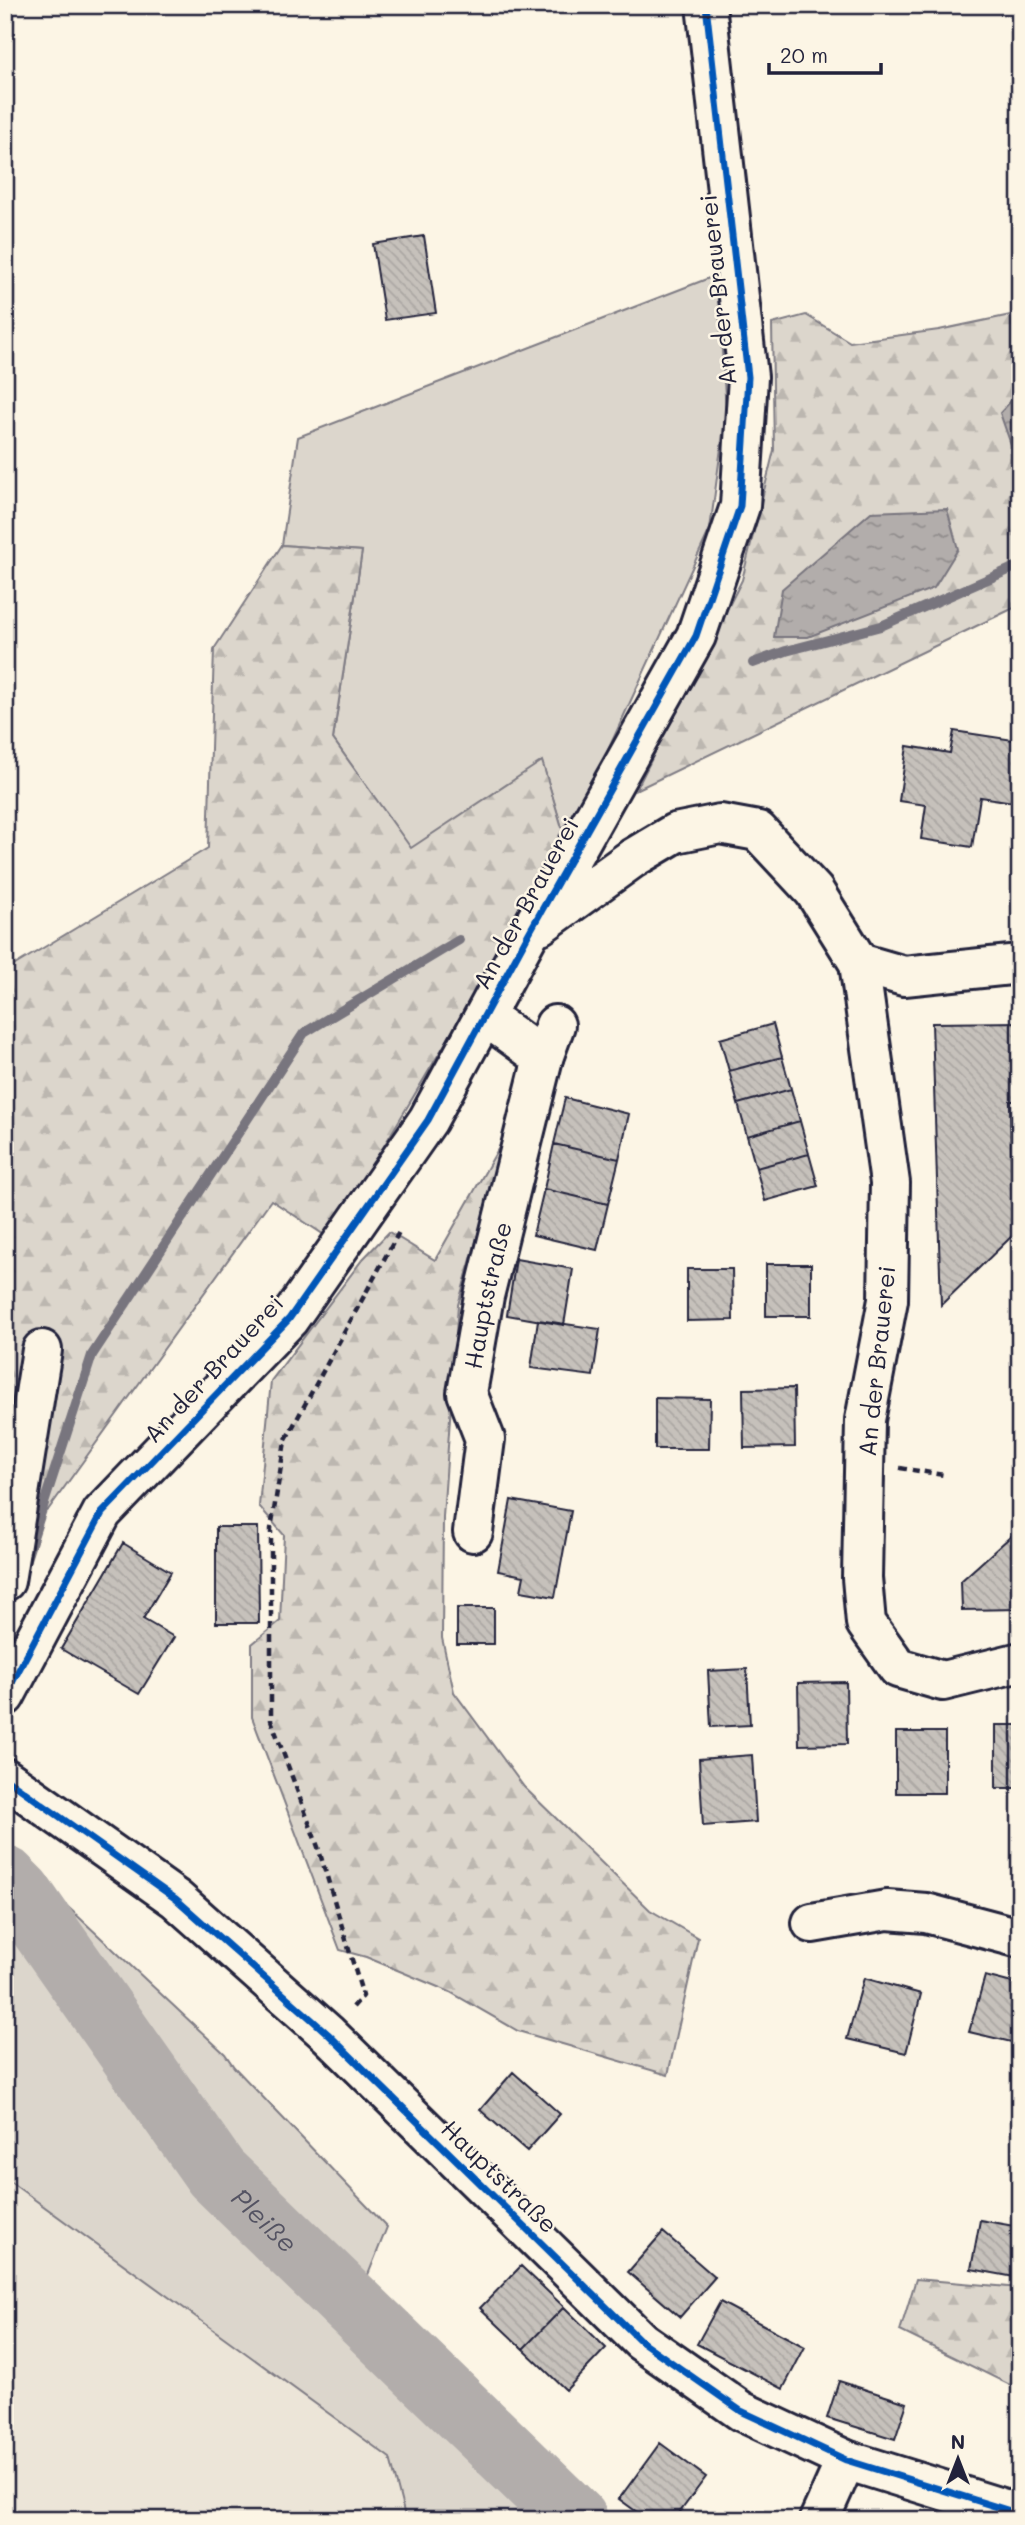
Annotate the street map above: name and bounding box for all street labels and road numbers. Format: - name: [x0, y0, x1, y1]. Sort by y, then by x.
- street label: An der Brauerei: [692, 193, 742, 387]
- street label: An der Brauerei: [465, 812, 585, 994]
- street label: Hauptstraße: [456, 1218, 517, 1371]
- street label: An der Brauerei: [851, 1264, 901, 1458]
- street label: An der Brauerei: [136, 1287, 290, 1449]
- street label: Hauptstraße: [435, 2113, 565, 2239]

